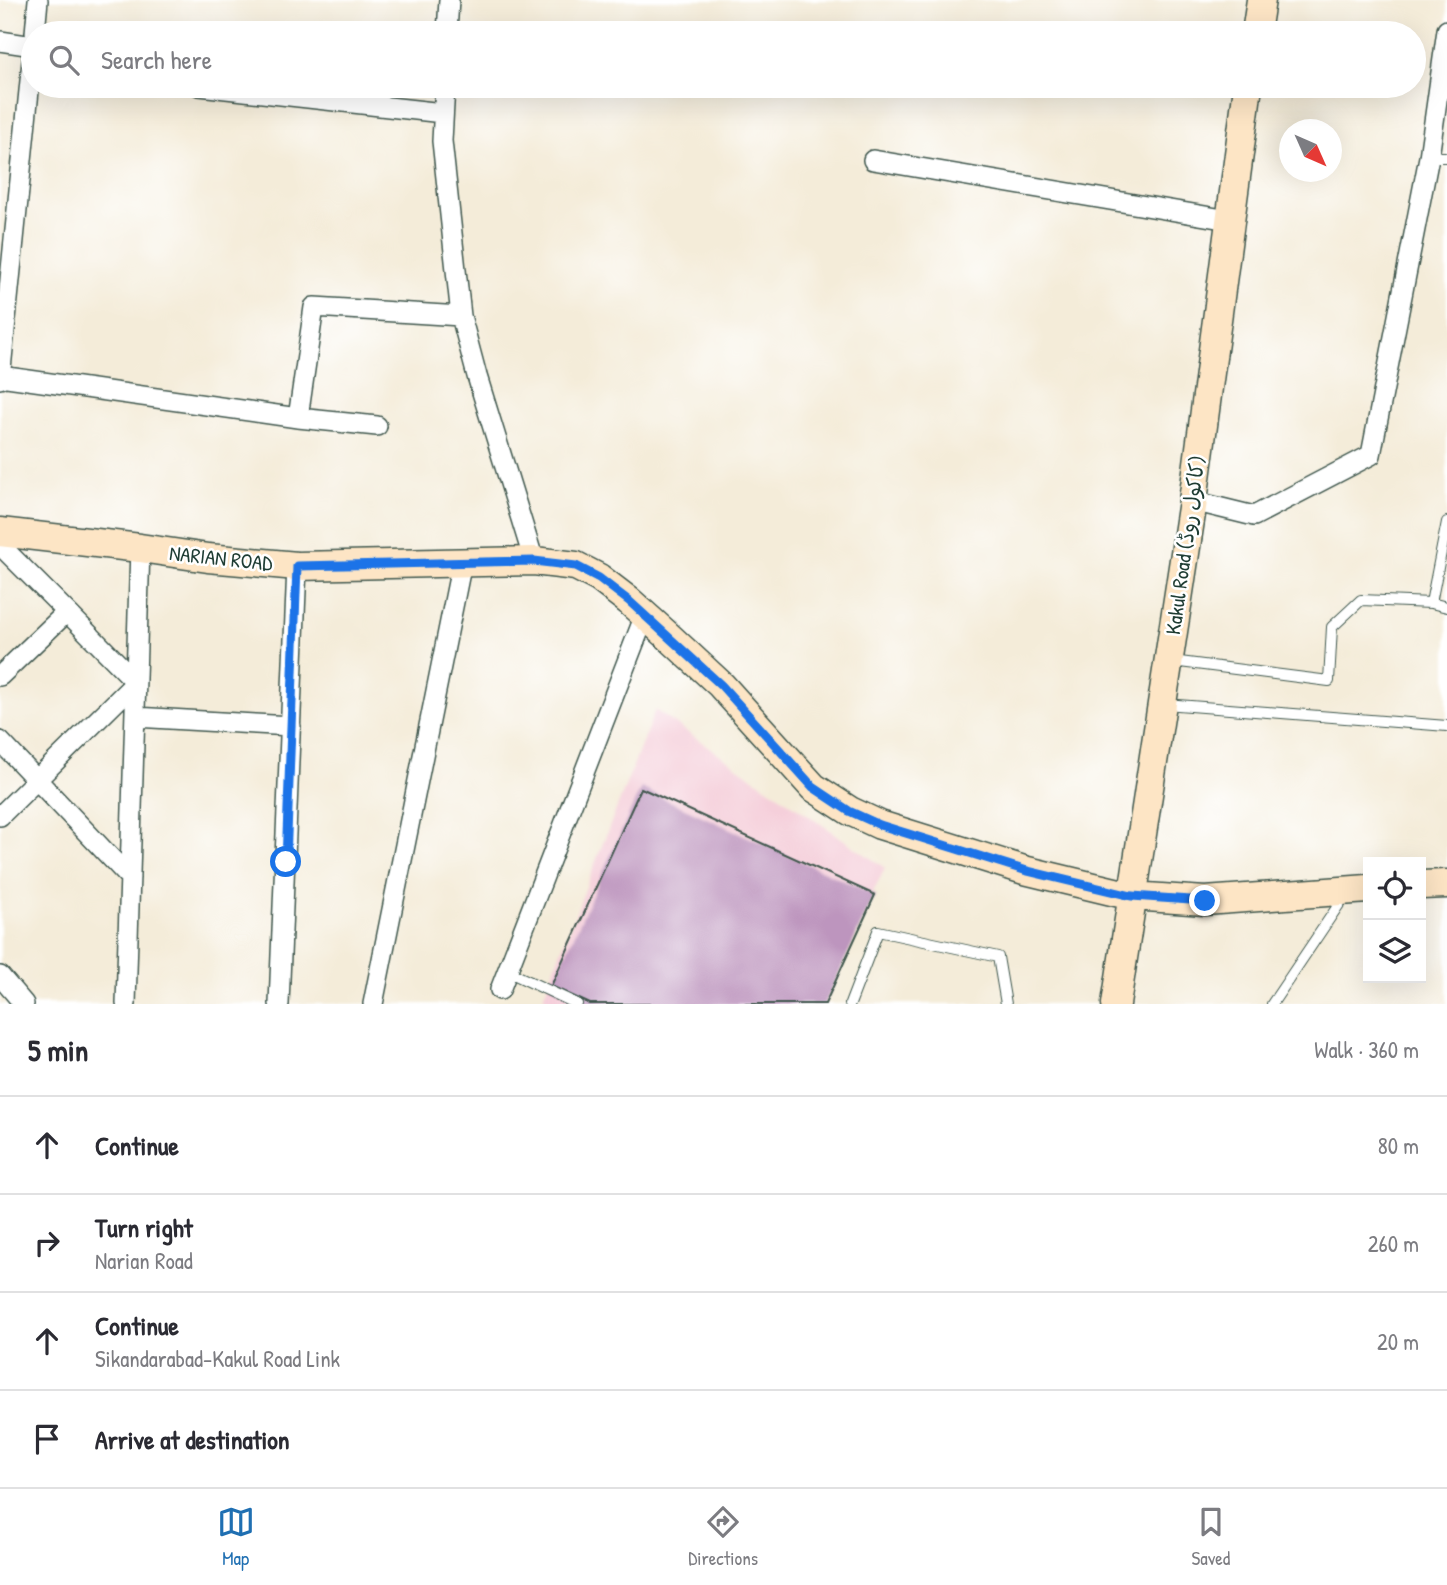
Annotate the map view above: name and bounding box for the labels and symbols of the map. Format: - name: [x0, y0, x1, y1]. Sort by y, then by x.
- north arrow: [1279, 119, 1342, 182]
- street label: Kakul Road (کاکول روڈ): [1158, 454, 1212, 636]
- street label: NARIAN ROAD: [168, 538, 274, 578]
- route start: [270, 846, 301, 877]
- route end: [1189, 885, 1220, 916]

